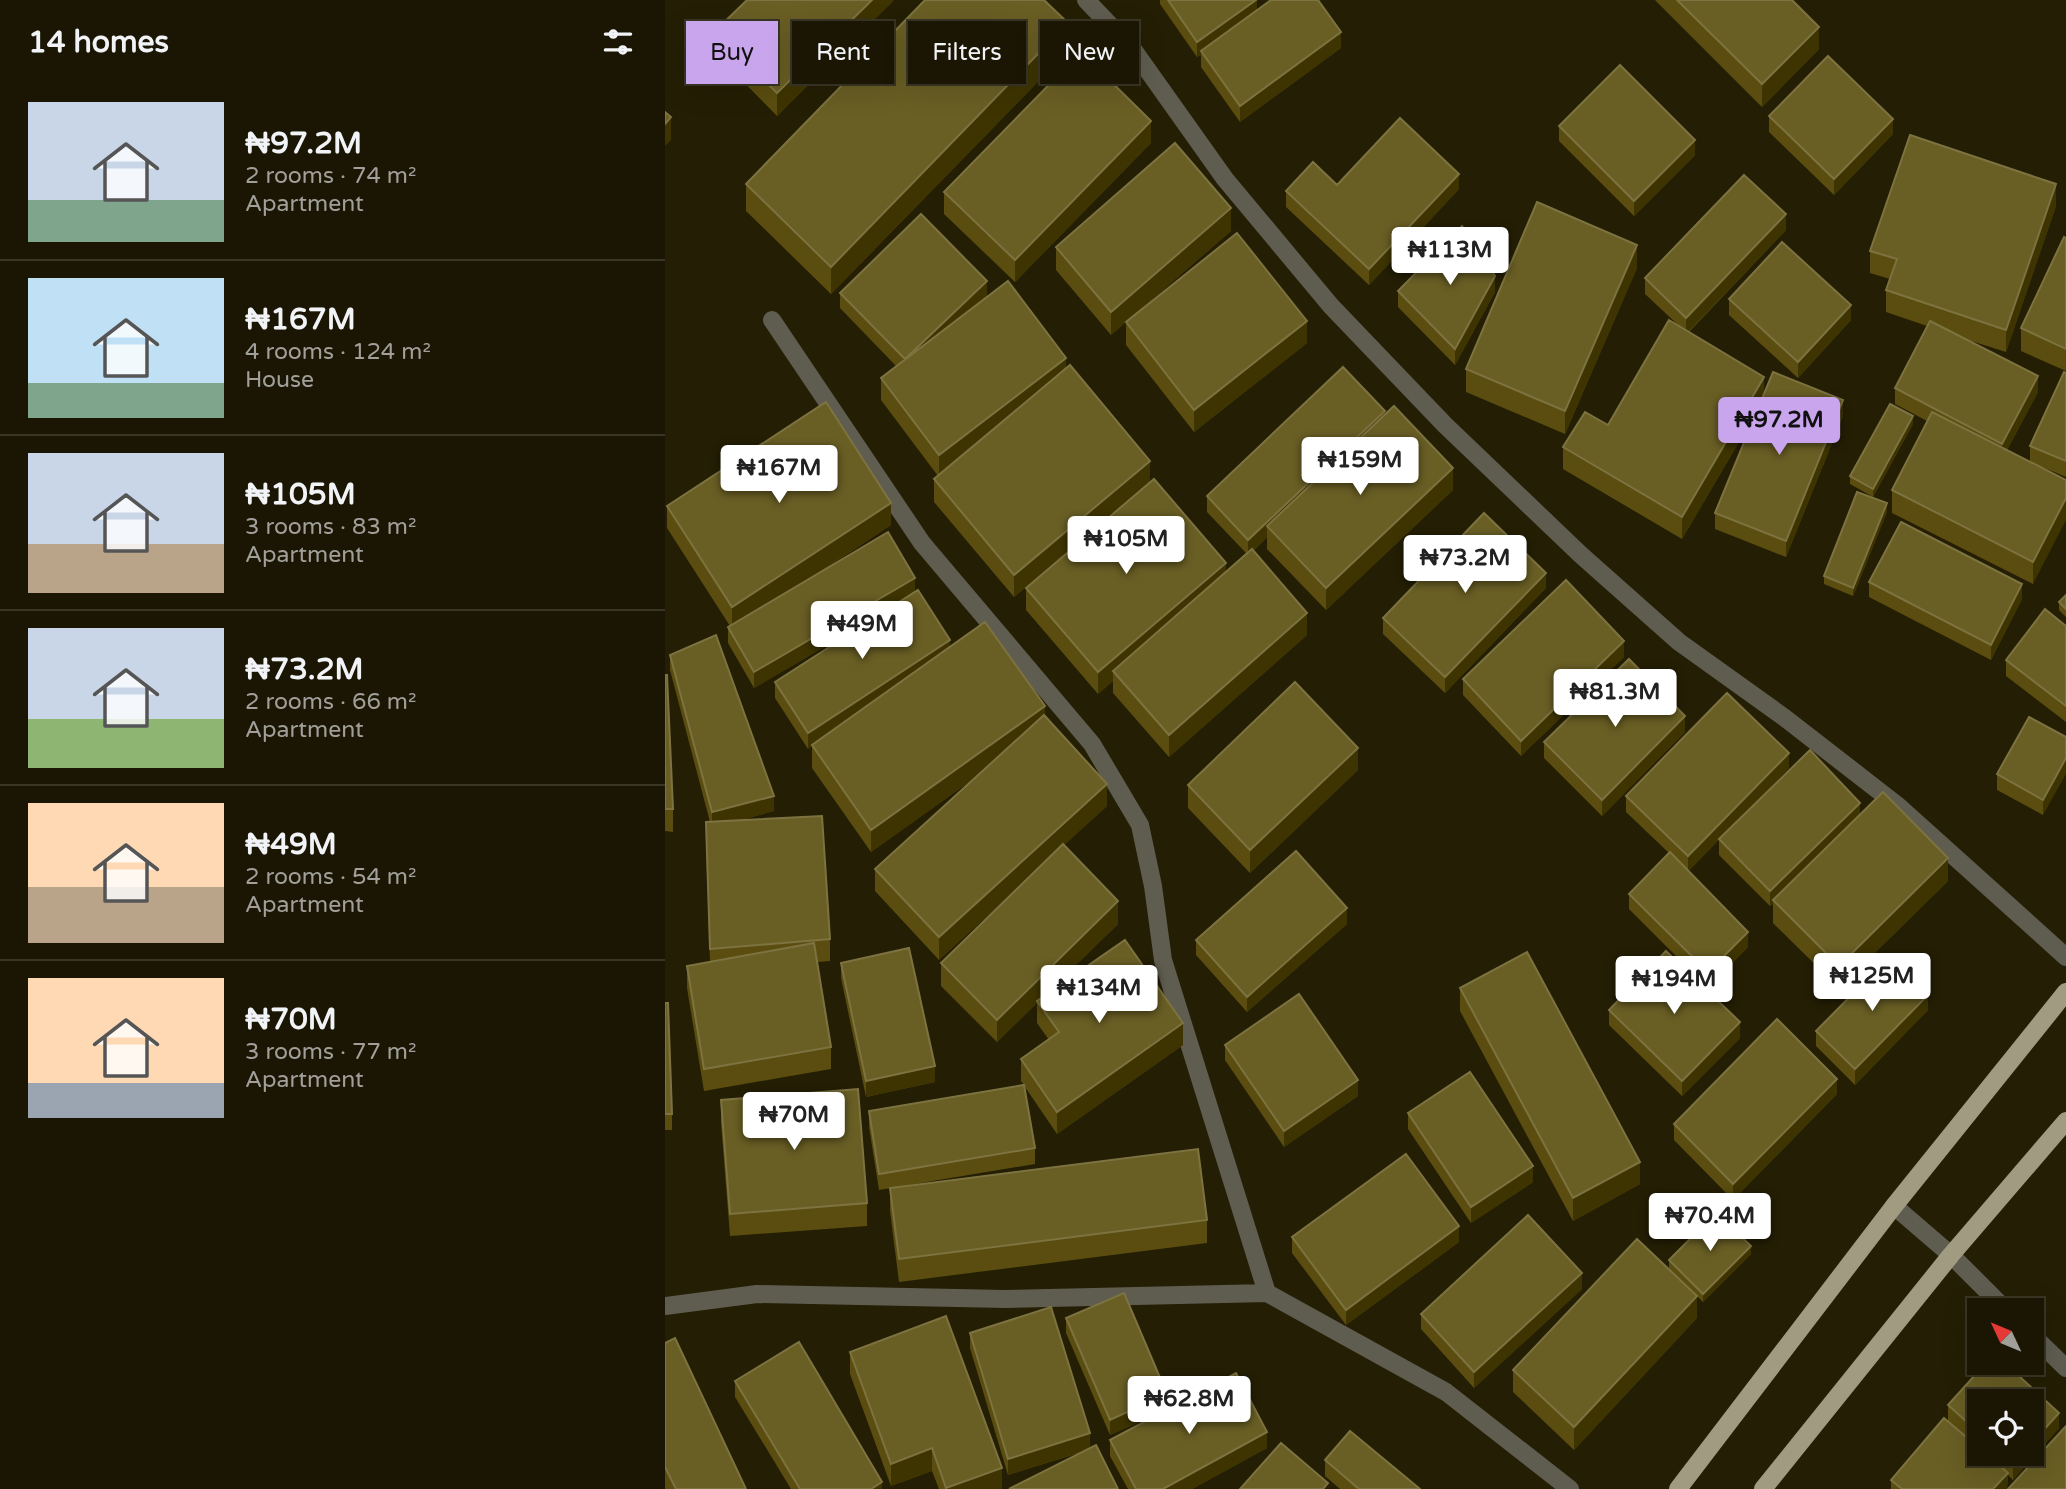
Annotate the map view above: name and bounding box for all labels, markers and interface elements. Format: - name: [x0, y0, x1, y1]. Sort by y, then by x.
- chip: Buy: [686, 21, 778, 84]
- chip: Rent: [792, 21, 894, 84]
- chip: Filters: [908, 21, 1026, 84]
- chip: New: [1040, 21, 1139, 84]
- icon: filters: [599, 23, 637, 61]
- text: 14 homes: [28, 24, 169, 61]
- text: ₦97.2M: [245, 125, 362, 162]
- icon: home: [84, 130, 168, 214]
- text: 2 rooms · 74 m²: [245, 162, 416, 190]
- text: Apartment: [245, 190, 364, 218]
- pin: ₦113M: [1401, 228, 1499, 287]
- text: ₦113M: [1408, 236, 1492, 264]
- text: ₦167M: [245, 301, 356, 338]
- icon: home: [84, 306, 168, 390]
- text: 4 rooms · 124 m²: [245, 338, 431, 366]
- text: House: [245, 366, 314, 394]
- pin: ₦97.2M: [1722, 398, 1836, 457]
- text: ₦97.2M: [1734, 406, 1824, 434]
- pin: ₦159M: [1311, 438, 1409, 497]
- pin: ₦167M: [730, 446, 828, 505]
- text: ₦159M: [1318, 446, 1402, 474]
- text: ₦167M: [737, 454, 821, 482]
- text: ₦105M: [245, 476, 356, 513]
- icon: home: [84, 481, 168, 565]
- text: 3 rooms · 83 m²: [245, 513, 416, 541]
- pin: ₦105M: [1077, 516, 1175, 576]
- text: ₦105M: [1084, 525, 1168, 553]
- pin: ₦73.2M: [1408, 536, 1522, 595]
- text: Apartment: [245, 541, 364, 569]
- text: ₦73.2M: [1420, 544, 1510, 572]
- pin: ₦49M: [821, 602, 903, 661]
- text: ₦49M: [827, 610, 897, 638]
- text: ₦73.2M: [245, 651, 363, 688]
- icon: home: [84, 656, 168, 740]
- pin: ₦81.3M: [1558, 670, 1672, 729]
- text: ₦81.3M: [1570, 678, 1660, 706]
- text: 2 rooms · 66 m²: [245, 688, 416, 716]
- text: Apartment: [245, 716, 364, 744]
- text: ₦49M: [245, 826, 337, 863]
- icon: home: [84, 831, 168, 915]
- text: 2 rooms · 54 m²: [245, 863, 416, 891]
- text: Apartment: [245, 891, 364, 919]
- pin: ₦125M: [1823, 954, 1921, 1013]
- pin: ₦194M: [1625, 956, 1723, 1016]
- text: ₦125M: [1830, 962, 1914, 990]
- pin: ₦134M: [1050, 965, 1148, 1025]
- text: ₦194M: [1632, 965, 1716, 993]
- text: ₦134M: [1057, 974, 1141, 1002]
- text: ₦70M: [245, 1001, 337, 1038]
- icon: home: [84, 1006, 168, 1090]
- text: 3 rooms · 77 m²: [245, 1038, 416, 1066]
- text: Apartment: [245, 1066, 364, 1094]
- pin: ₦70M: [753, 1092, 835, 1152]
- text: ₦70M: [759, 1101, 829, 1129]
- pin: ₦70.4M: [1653, 1194, 1767, 1253]
- text: ₦70.4M: [1665, 1202, 1755, 1230]
- north arrow: [1967, 1298, 2044, 1376]
- map controls: [1967, 1298, 2044, 1466]
- pin: ₦62.8M: [1132, 1376, 1246, 1436]
- text: ₦62.8M: [1144, 1385, 1234, 1413]
- button: locate: [1967, 1389, 2044, 1466]

